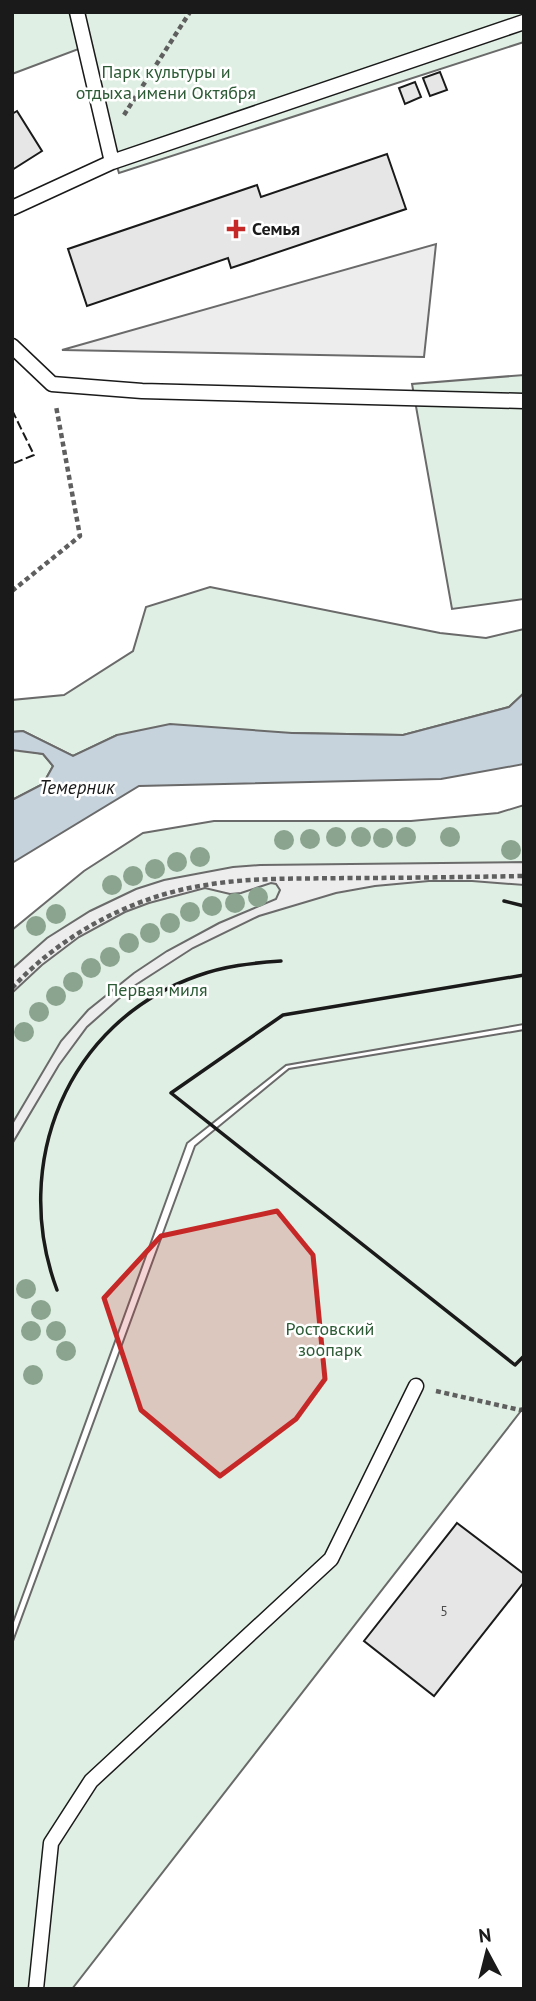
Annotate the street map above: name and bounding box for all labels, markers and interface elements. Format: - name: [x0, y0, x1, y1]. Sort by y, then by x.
- park label: Парк культуры и отдыха имени Октября: [76, 60, 256, 104]
- place label: Семья: [252, 217, 300, 240]
- marker: Семья: [226, 219, 246, 239]
- water label: Темерник: [39, 775, 116, 799]
- park label: Первая миля: [106, 978, 208, 1001]
- park label: Ростовский зоопарк: [286, 1317, 374, 1361]
- house number: 5: [440, 1602, 448, 1620]
- north arrow: [452, 1917, 522, 1987]
- text: N: [477, 1922, 493, 1948]

